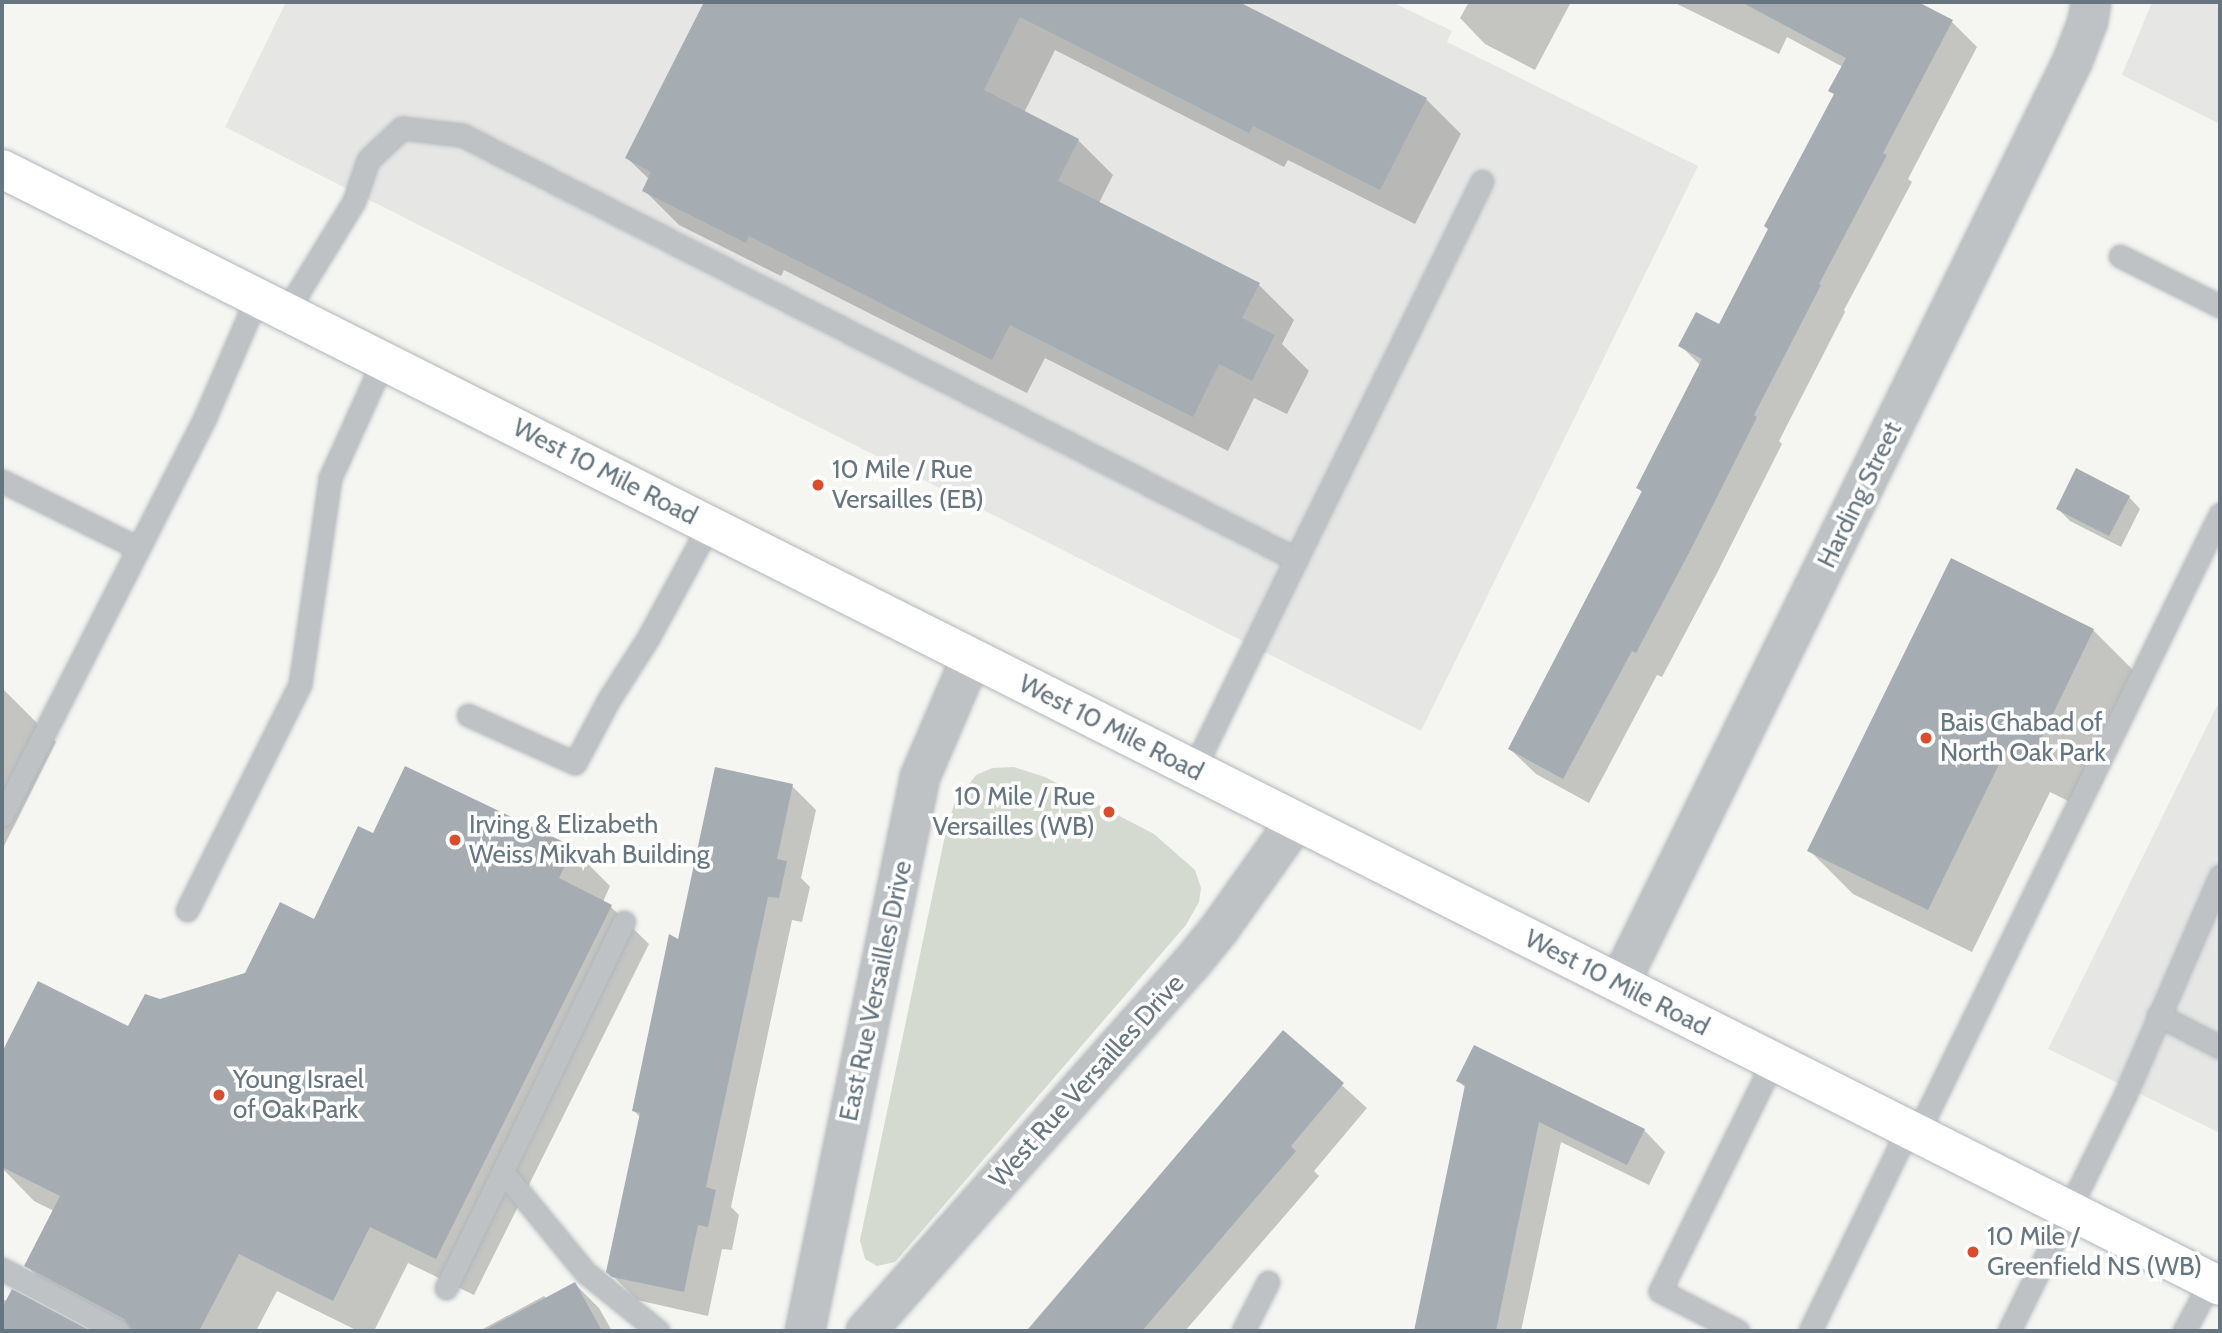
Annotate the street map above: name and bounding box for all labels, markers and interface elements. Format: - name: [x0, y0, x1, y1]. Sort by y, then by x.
- street label: West 10 Mile Road: [508, 412, 702, 532]
- street label: Harding Street: [1811, 417, 1909, 573]
- place label: 10 Mile / Rue Versailles (EB): [832, 454, 984, 516]
- marker: 10 Mile / Rue Versailles (EB): [810, 477, 826, 493]
- street label: West 10 Mile Road: [1014, 668, 1208, 788]
- place label: Bais Chabad of North Oak Park: [1940, 707, 2106, 768]
- marker: Bais Chabad of North Oak Park: [1918, 730, 1934, 746]
- place label: 10 Mile / Rue Versailles (WB): [933, 781, 1095, 842]
- marker: 10 Mile / Rue Versailles (WB): [1101, 804, 1117, 820]
- place label: Irving & Elizabeth Weiss Mikvah Building: [469, 809, 710, 870]
- marker: Irving & Elizabeth Weiss Mikvah Building: [447, 832, 463, 848]
- street label: East Rue Versailles Drive: [833, 858, 919, 1124]
- street label: West 10 Mile Road: [1520, 923, 1714, 1043]
- street label: West Rue Versailles Drive: [983, 968, 1191, 1194]
- place label: Young Israel of Oak Park: [233, 1064, 364, 1126]
- marker: Young Israel of Oak Park: [211, 1087, 227, 1103]
- place label: 10 Mile / Greenfield NS (WB): [1987, 1221, 2202, 1282]
- marker: 10 Mile / Greenfield NS (WB): [1965, 1244, 1981, 1260]

